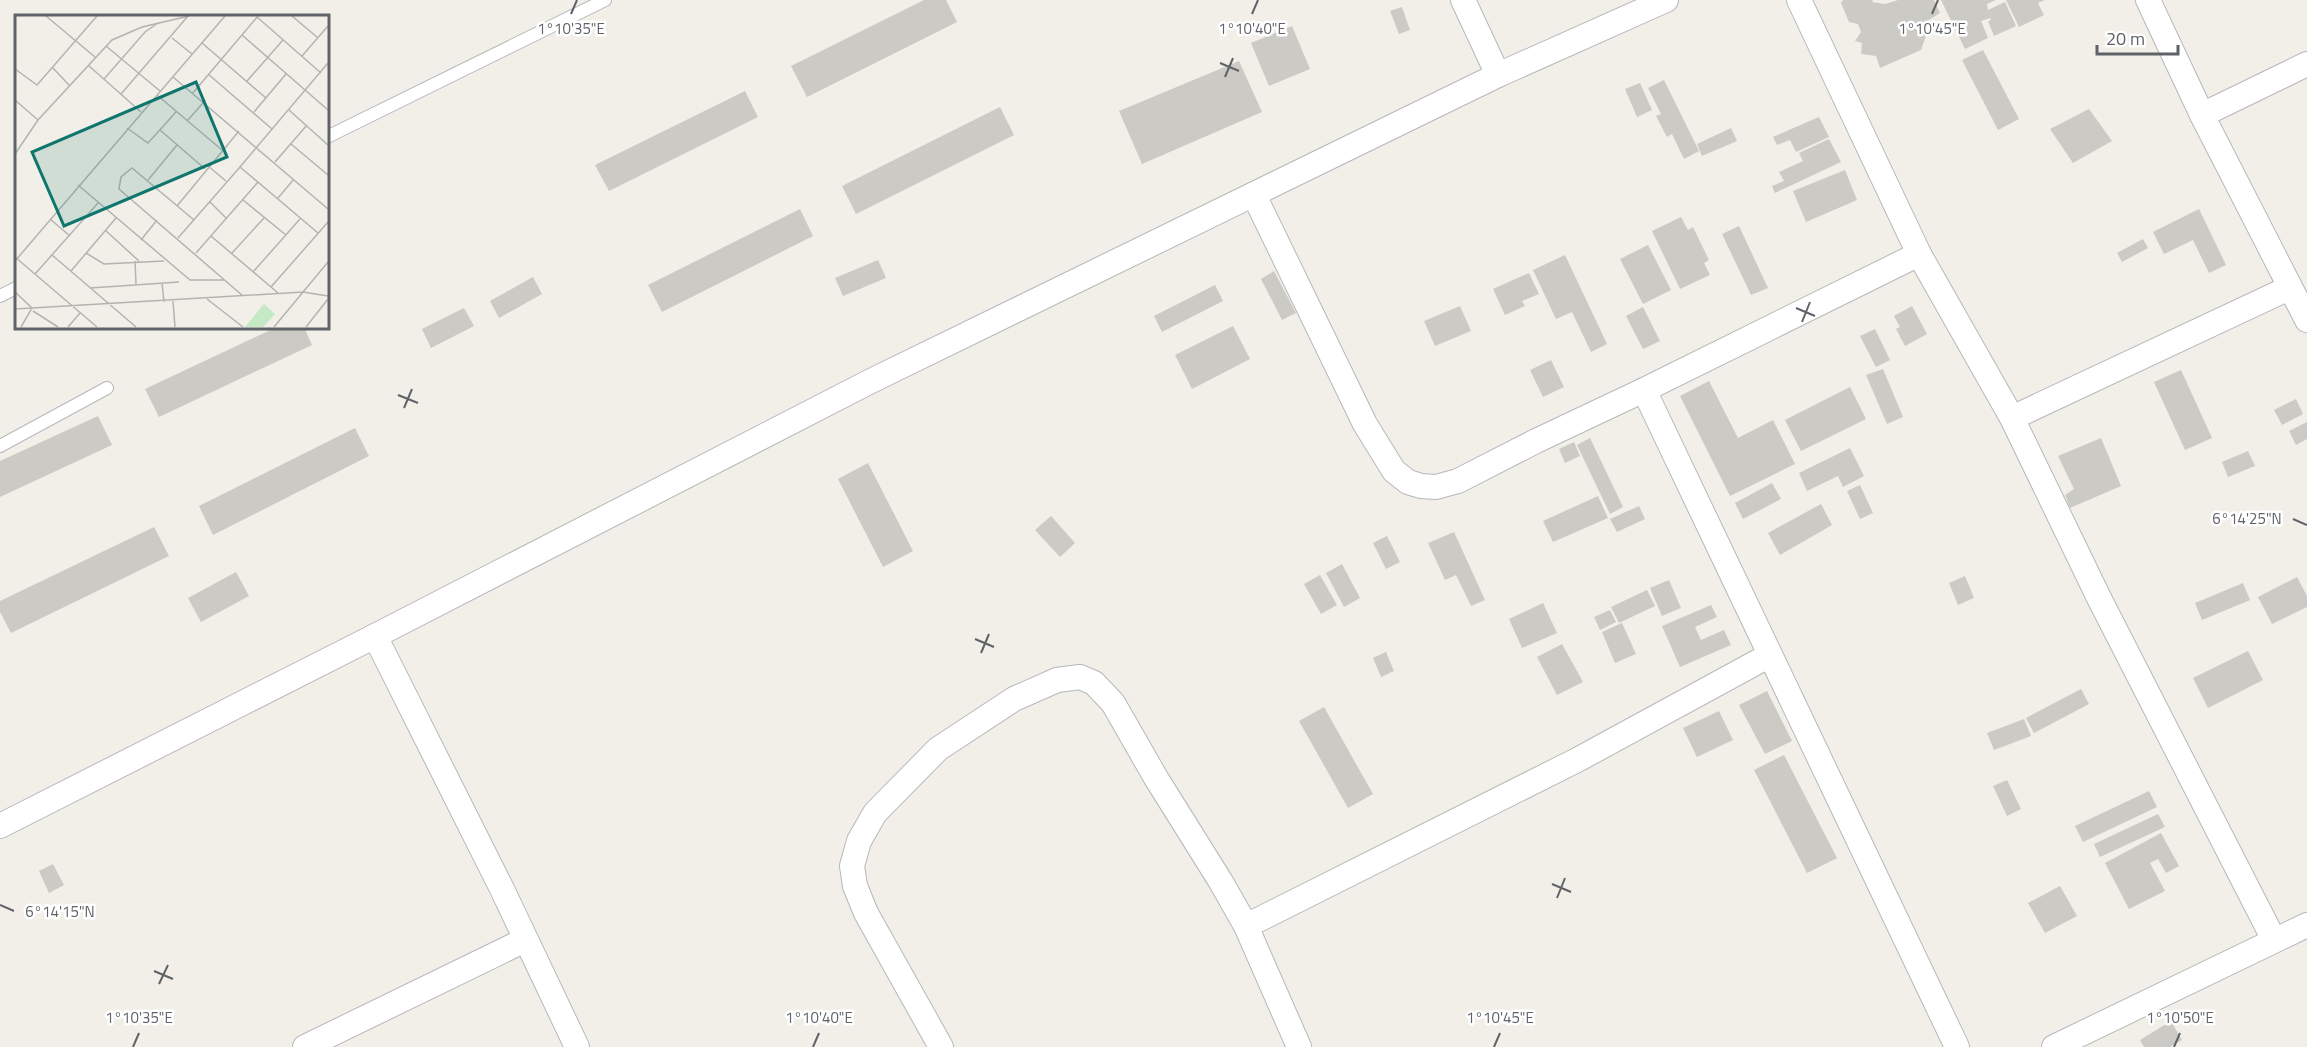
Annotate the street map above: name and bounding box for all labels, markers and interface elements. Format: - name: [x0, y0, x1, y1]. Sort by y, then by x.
- inset map: [15, 15, 328, 328]
- text: 1°10'35"E: [537, 17, 605, 40]
- text: 1°10'40"E: [1218, 17, 1286, 40]
- text: 1°10'45"E: [1898, 17, 1966, 40]
- scale bar: [2097, 18, 2178, 56]
- text: 20 m: [2106, 25, 2145, 52]
- text: 6°14'25"N: [2212, 507, 2282, 530]
- text: 6°14'15"N: [25, 900, 95, 923]
- text: 1°10'35"E: [105, 1006, 173, 1029]
- text: 1°10'40"E: [785, 1006, 853, 1029]
- text: 1°10'45"E: [1466, 1006, 1534, 1029]
- text: 1°10'50"E: [2146, 1006, 2214, 1029]

